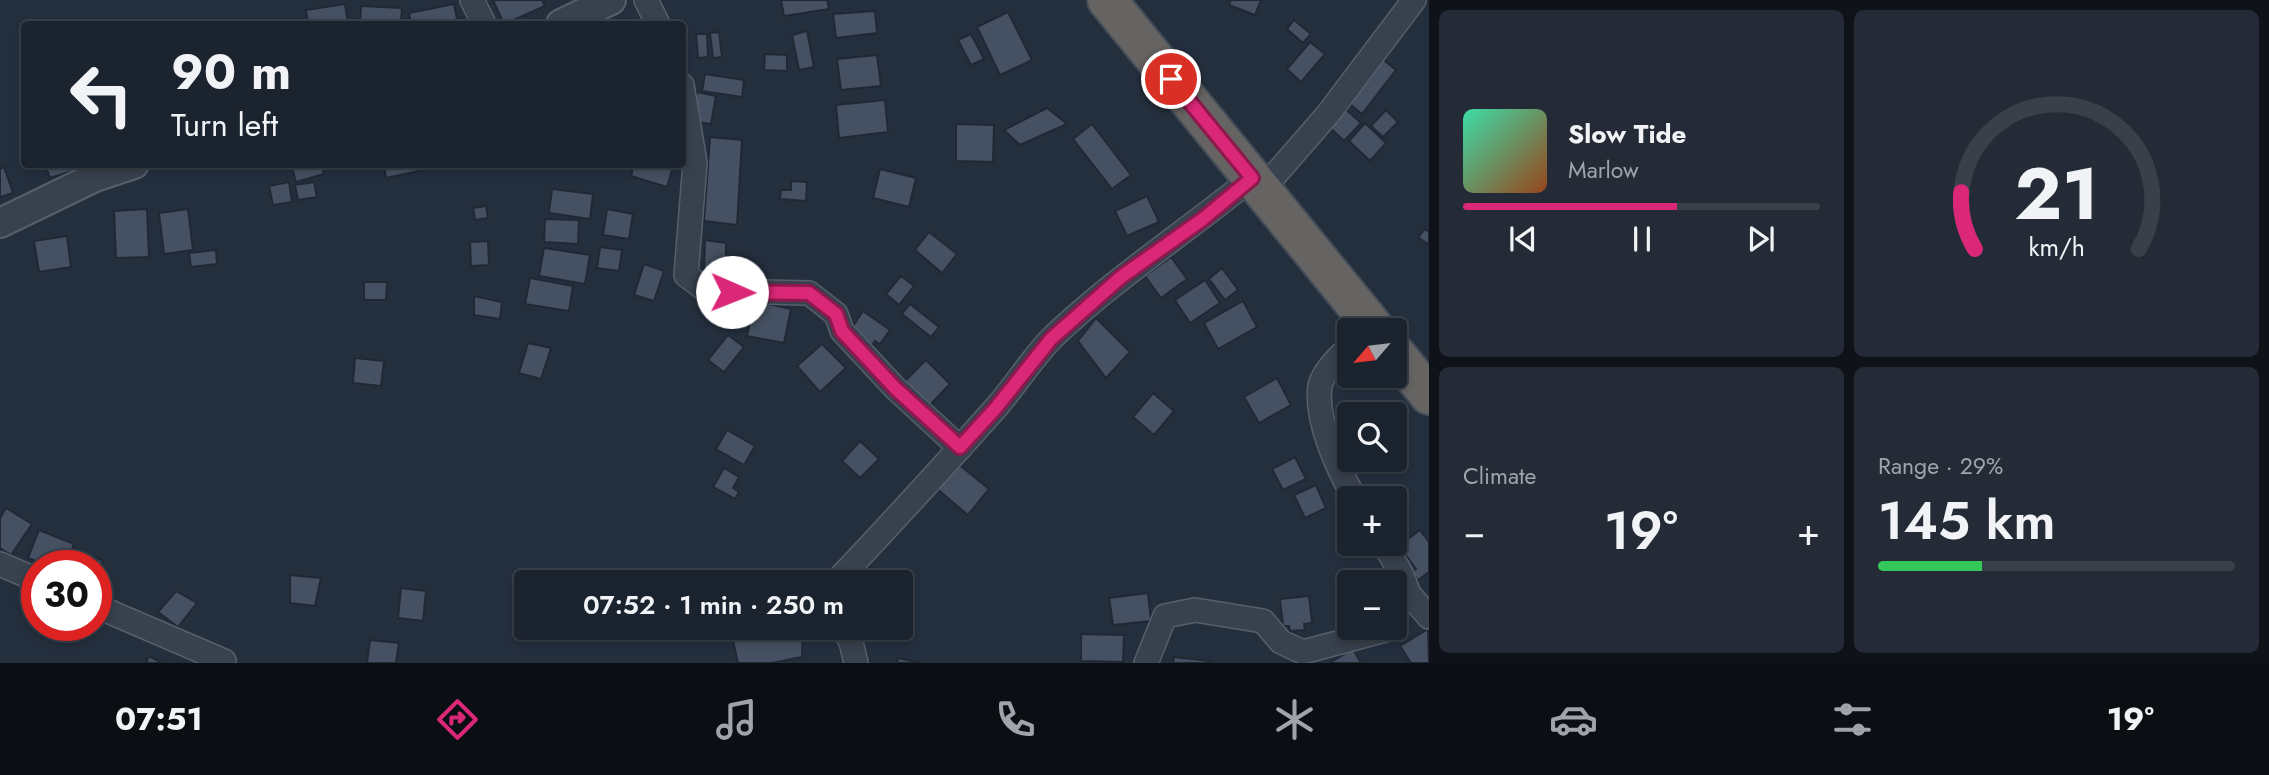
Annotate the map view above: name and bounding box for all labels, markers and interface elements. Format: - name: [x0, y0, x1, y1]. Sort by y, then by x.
- text: 90 m: [171, 37, 291, 107]
- icon: left: [56, 49, 147, 140]
- pin: [1141, 49, 1201, 109]
- icon: arrive: [1152, 60, 1190, 98]
- text: Turn left: [171, 102, 278, 148]
- text: Slow Tide: [1568, 115, 1687, 153]
- text: 21: [2014, 142, 2099, 247]
- text: Marlow: [1568, 153, 1639, 187]
- icon: previous: [1504, 220, 1542, 258]
- icon: pause: [1623, 220, 1661, 258]
- icon: next: [1742, 220, 1780, 258]
- text: km/h: [2028, 229, 2085, 265]
- position arrow: [695, 255, 769, 329]
- north arrow: [1337, 318, 1407, 388]
- map controls: [1337, 318, 1407, 640]
- button: search: [1337, 402, 1407, 472]
- text: Range · 29%: [1878, 449, 2003, 483]
- text: Climate: [1463, 459, 1536, 493]
- text: 145 km: [1878, 483, 2056, 559]
- button: +: [1337, 486, 1407, 556]
- text: 19°: [1604, 493, 1678, 569]
- text: −: [1463, 504, 1485, 559]
- text: +: [1797, 504, 1820, 559]
- speed limit sign: 30: [21, 550, 112, 641]
- button: −: [1337, 570, 1407, 640]
- text: 07:52 · 1 min · 250 m: [583, 586, 844, 624]
- icon: directions: [433, 695, 482, 744]
- icon: music: [712, 695, 761, 744]
- icon: phone: [991, 695, 1040, 744]
- icon: climate: [1270, 695, 1319, 744]
- icon: car: [1549, 695, 1598, 744]
- icon: filters: [1828, 695, 1877, 744]
- text: 07:51: [115, 696, 203, 742]
- text: 19°: [2107, 696, 2154, 742]

